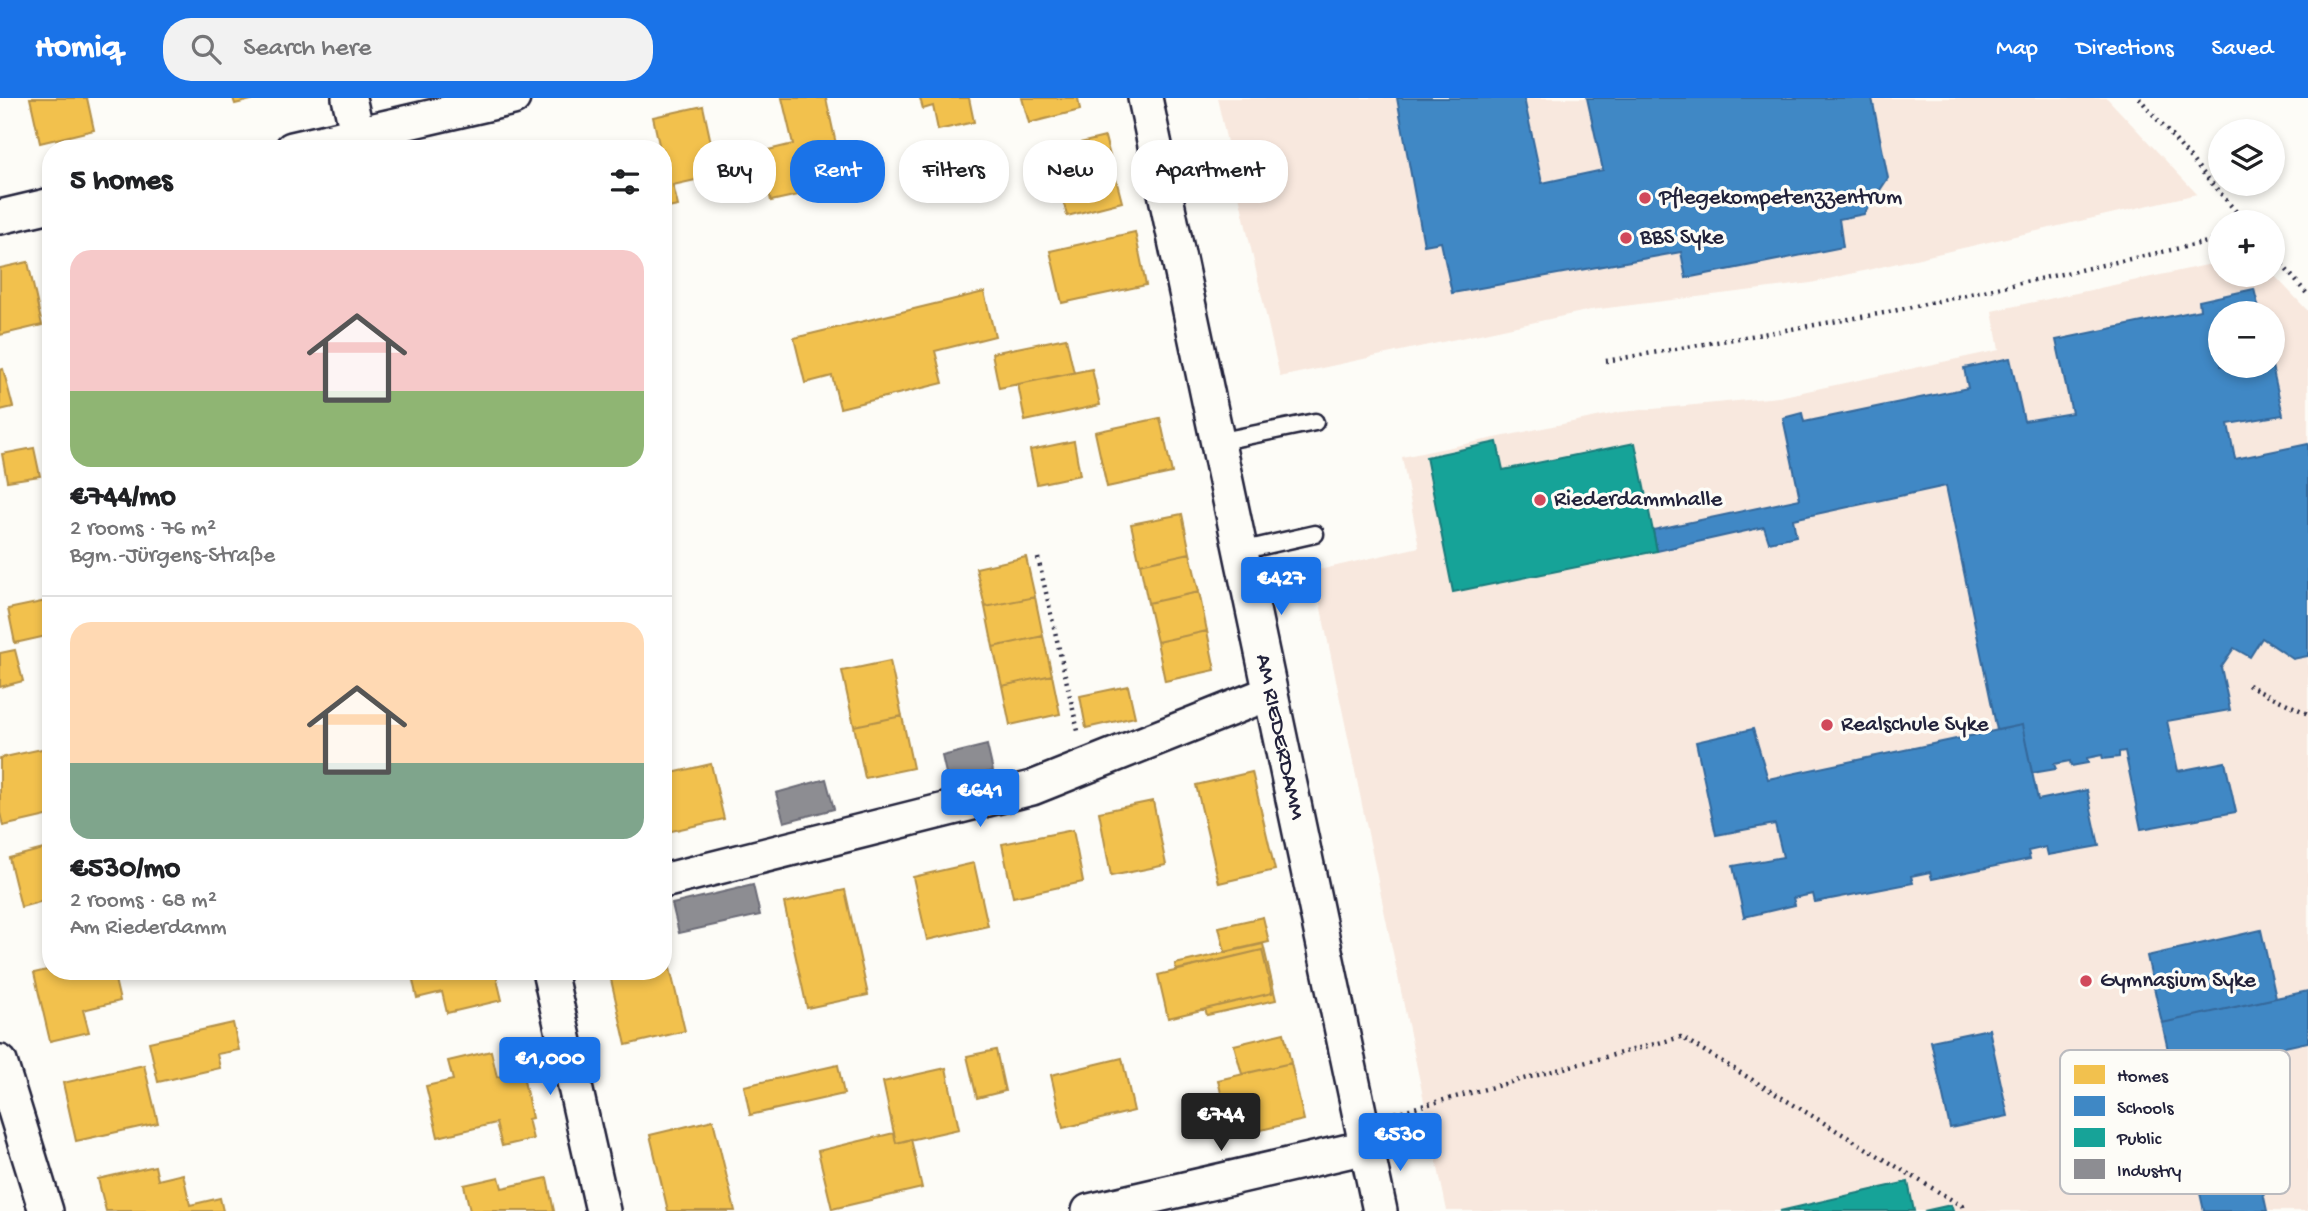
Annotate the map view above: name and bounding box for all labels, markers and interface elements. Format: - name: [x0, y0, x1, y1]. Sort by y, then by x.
- search box: [163, 18, 653, 81]
- text: Homiq: [35, 30, 121, 68]
- icon: search: [187, 30, 225, 68]
- text: Search here: [243, 34, 371, 65]
- text: Map: [1996, 35, 2038, 64]
- text: Directions: [2076, 35, 2174, 64]
- text: Saved: [2212, 35, 2273, 64]
- map controls: [2208, 119, 2285, 378]
- button: layers: [2208, 119, 2285, 196]
- chip: Buy: [693, 140, 776, 203]
- chip: Rent: [790, 140, 885, 203]
- chip: Filters: [899, 140, 1009, 203]
- chip: New: [1023, 140, 1117, 203]
- chip: Apartment: [1131, 140, 1288, 203]
- icon: filters: [606, 163, 644, 201]
- text: 5 homes: [70, 165, 172, 200]
- place label: Pflegekompetenzzentrum: [1658, 185, 1902, 212]
- marker: Pflegekompetenzzentrum: [1637, 190, 1653, 206]
- button: +: [2208, 210, 2285, 287]
- place label: BBS Syke: [1639, 225, 1725, 252]
- marker: BBS Syke: [1618, 230, 1634, 246]
- icon: home: [294, 295, 420, 421]
- button: −: [2208, 301, 2285, 378]
- text: €744/mo: [70, 481, 176, 516]
- place label: Riederdammhalle: [1554, 487, 1724, 514]
- marker: Riederdammhalle: [1532, 492, 1548, 508]
- text: 2 rooms · 76 m²: [70, 516, 216, 543]
- text: Bgm.-Jürgens-Straße: [70, 543, 275, 570]
- pin: €427: [1240, 558, 1322, 617]
- text: €427: [1257, 566, 1305, 593]
- street label: AM RIEDERDAMM: [1248, 652, 1310, 823]
- icon: home: [294, 667, 420, 793]
- place label: Realschule Syke: [1841, 712, 1990, 739]
- marker: Realschule Syke: [1819, 717, 1835, 733]
- pin: €641: [939, 770, 1021, 829]
- text: €641: [957, 778, 1003, 805]
- text: €530/mo: [70, 853, 180, 888]
- text: 2 rooms · 68 m²: [70, 888, 217, 915]
- text: Am Riederdamm: [70, 915, 227, 942]
- place label: Gymnasium Syke: [2100, 968, 2257, 995]
- marker: Gymnasium Syke: [2078, 973, 2094, 989]
- pin: €1,000: [493, 1038, 607, 1097]
- text: €1,000: [515, 1046, 585, 1073]
- legend: [2060, 1050, 2290, 1194]
- text: Homes: [2117, 1066, 2169, 1089]
- pin: €744: [1180, 1094, 1262, 1153]
- text: Schools: [2117, 1098, 2174, 1121]
- text: €744: [1197, 1102, 1245, 1129]
- pin: €530: [1359, 1114, 1441, 1173]
- text: €530: [1375, 1122, 1425, 1149]
- text: Public: [2116, 1129, 2162, 1152]
- text: Industry: [2117, 1161, 2182, 1184]

